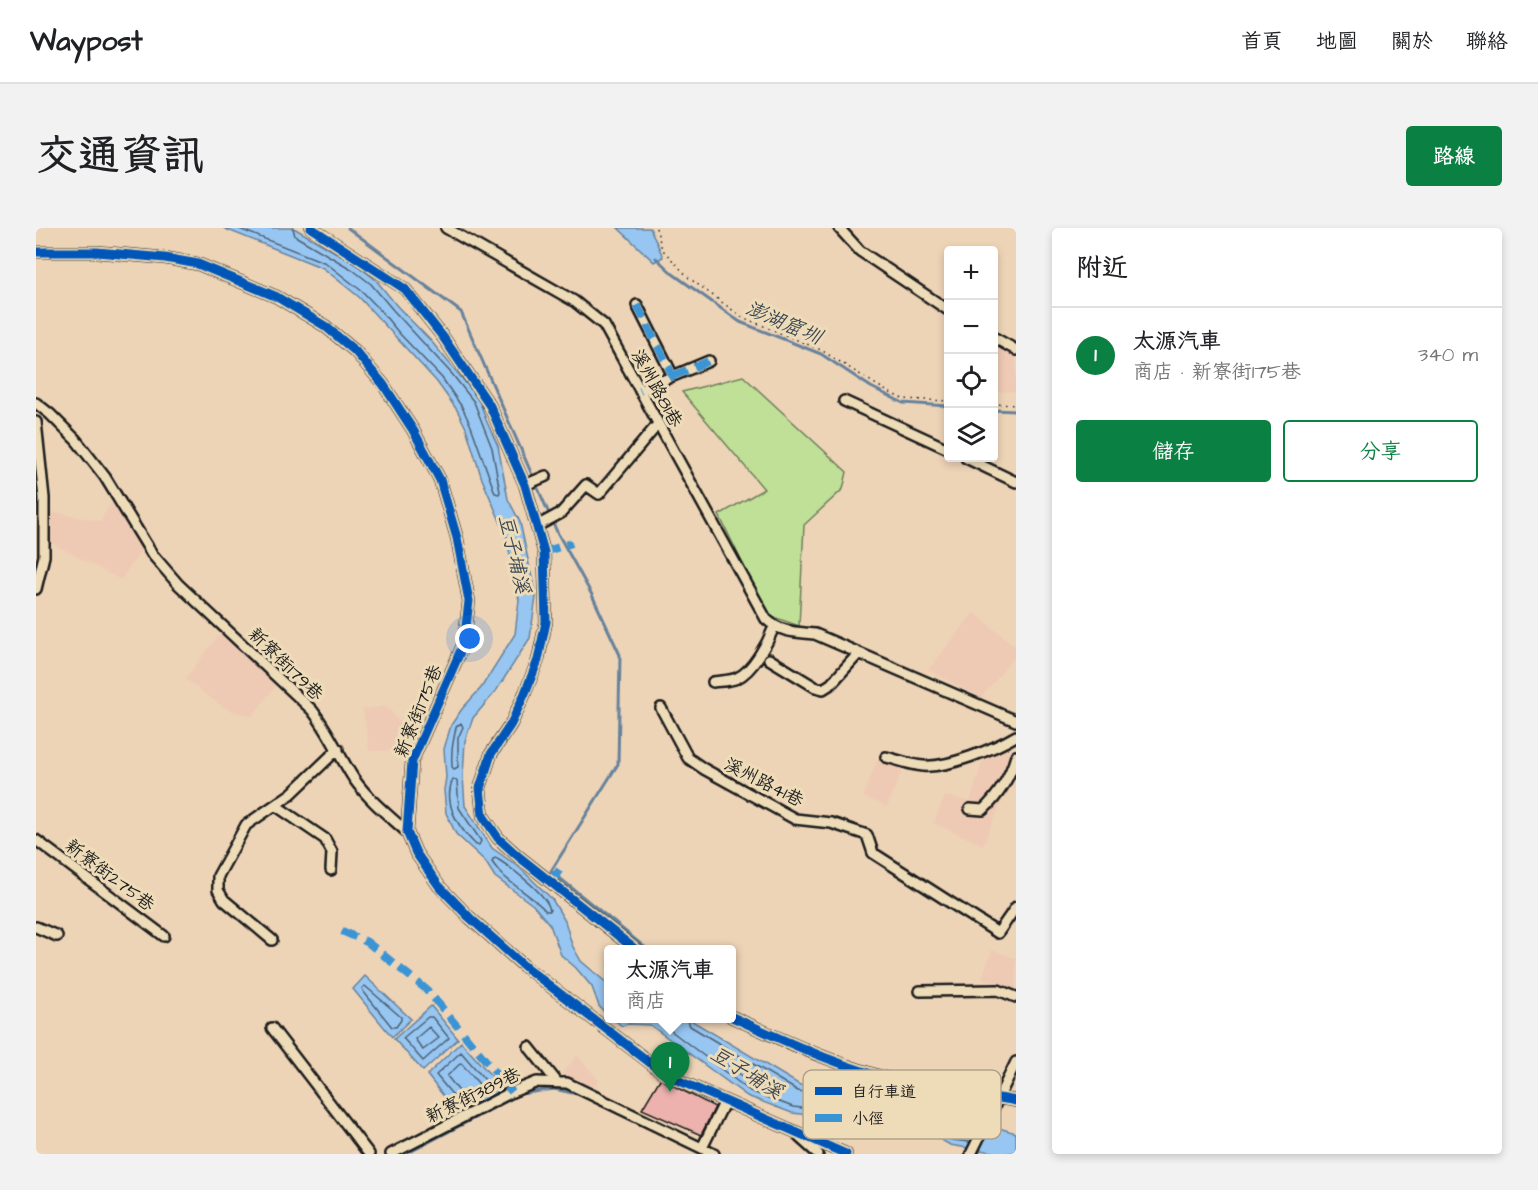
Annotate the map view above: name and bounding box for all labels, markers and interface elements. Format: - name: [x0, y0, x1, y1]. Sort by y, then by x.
- text: Waypost: [30, 22, 143, 61]
- text: 首頁: [1241, 27, 1283, 56]
- text: 地圖: [1316, 27, 1358, 56]
- text: 關於: [1391, 27, 1433, 56]
- text: 聯絡: [1466, 27, 1508, 56]
- button: 路線: [1406, 126, 1502, 186]
- text: 交通資訊: [36, 128, 204, 186]
- map controls: [944, 246, 998, 462]
- button: +: [944, 246, 998, 300]
- text: 附近: [1076, 250, 1128, 286]
- water label: 澎湖窟圳: [741, 294, 828, 352]
- button: −: [944, 300, 998, 354]
- text: 太源汽車: [1133, 326, 1221, 357]
- text: 1: [1094, 341, 1097, 369]
- text: 340 m: [1418, 341, 1478, 369]
- street label: 溪州路81巷: [625, 345, 688, 432]
- button: locate: [944, 354, 998, 408]
- text: 商店 · 新寮街175巷: [1133, 358, 1301, 386]
- button: layers: [944, 408, 998, 462]
- button: 儲存: [1076, 420, 1271, 482]
- button: 分享: [1283, 420, 1478, 482]
- water label: 豆子埔溪: [491, 512, 537, 597]
- street label: 新寮街179巷: [243, 622, 329, 707]
- your location: [455, 624, 484, 653]
- street label: 新寮街175巷: [388, 661, 448, 761]
- street label: 溪州路41巷: [720, 752, 808, 813]
- street label: 新寮街275巷: [60, 833, 160, 917]
- popup: [604, 945, 736, 1023]
- text: 太源汽車: [626, 955, 714, 986]
- text: 商店: [626, 987, 666, 1015]
- water label: 豆子埔溪: [705, 1040, 789, 1106]
- pin: 1: [650, 1042, 690, 1092]
- street label: 新寮街389巷: [421, 1062, 525, 1129]
- legend: [803, 1070, 1001, 1139]
- text: 自行車道: [852, 1081, 916, 1103]
- text: 小徑: [852, 1108, 884, 1130]

